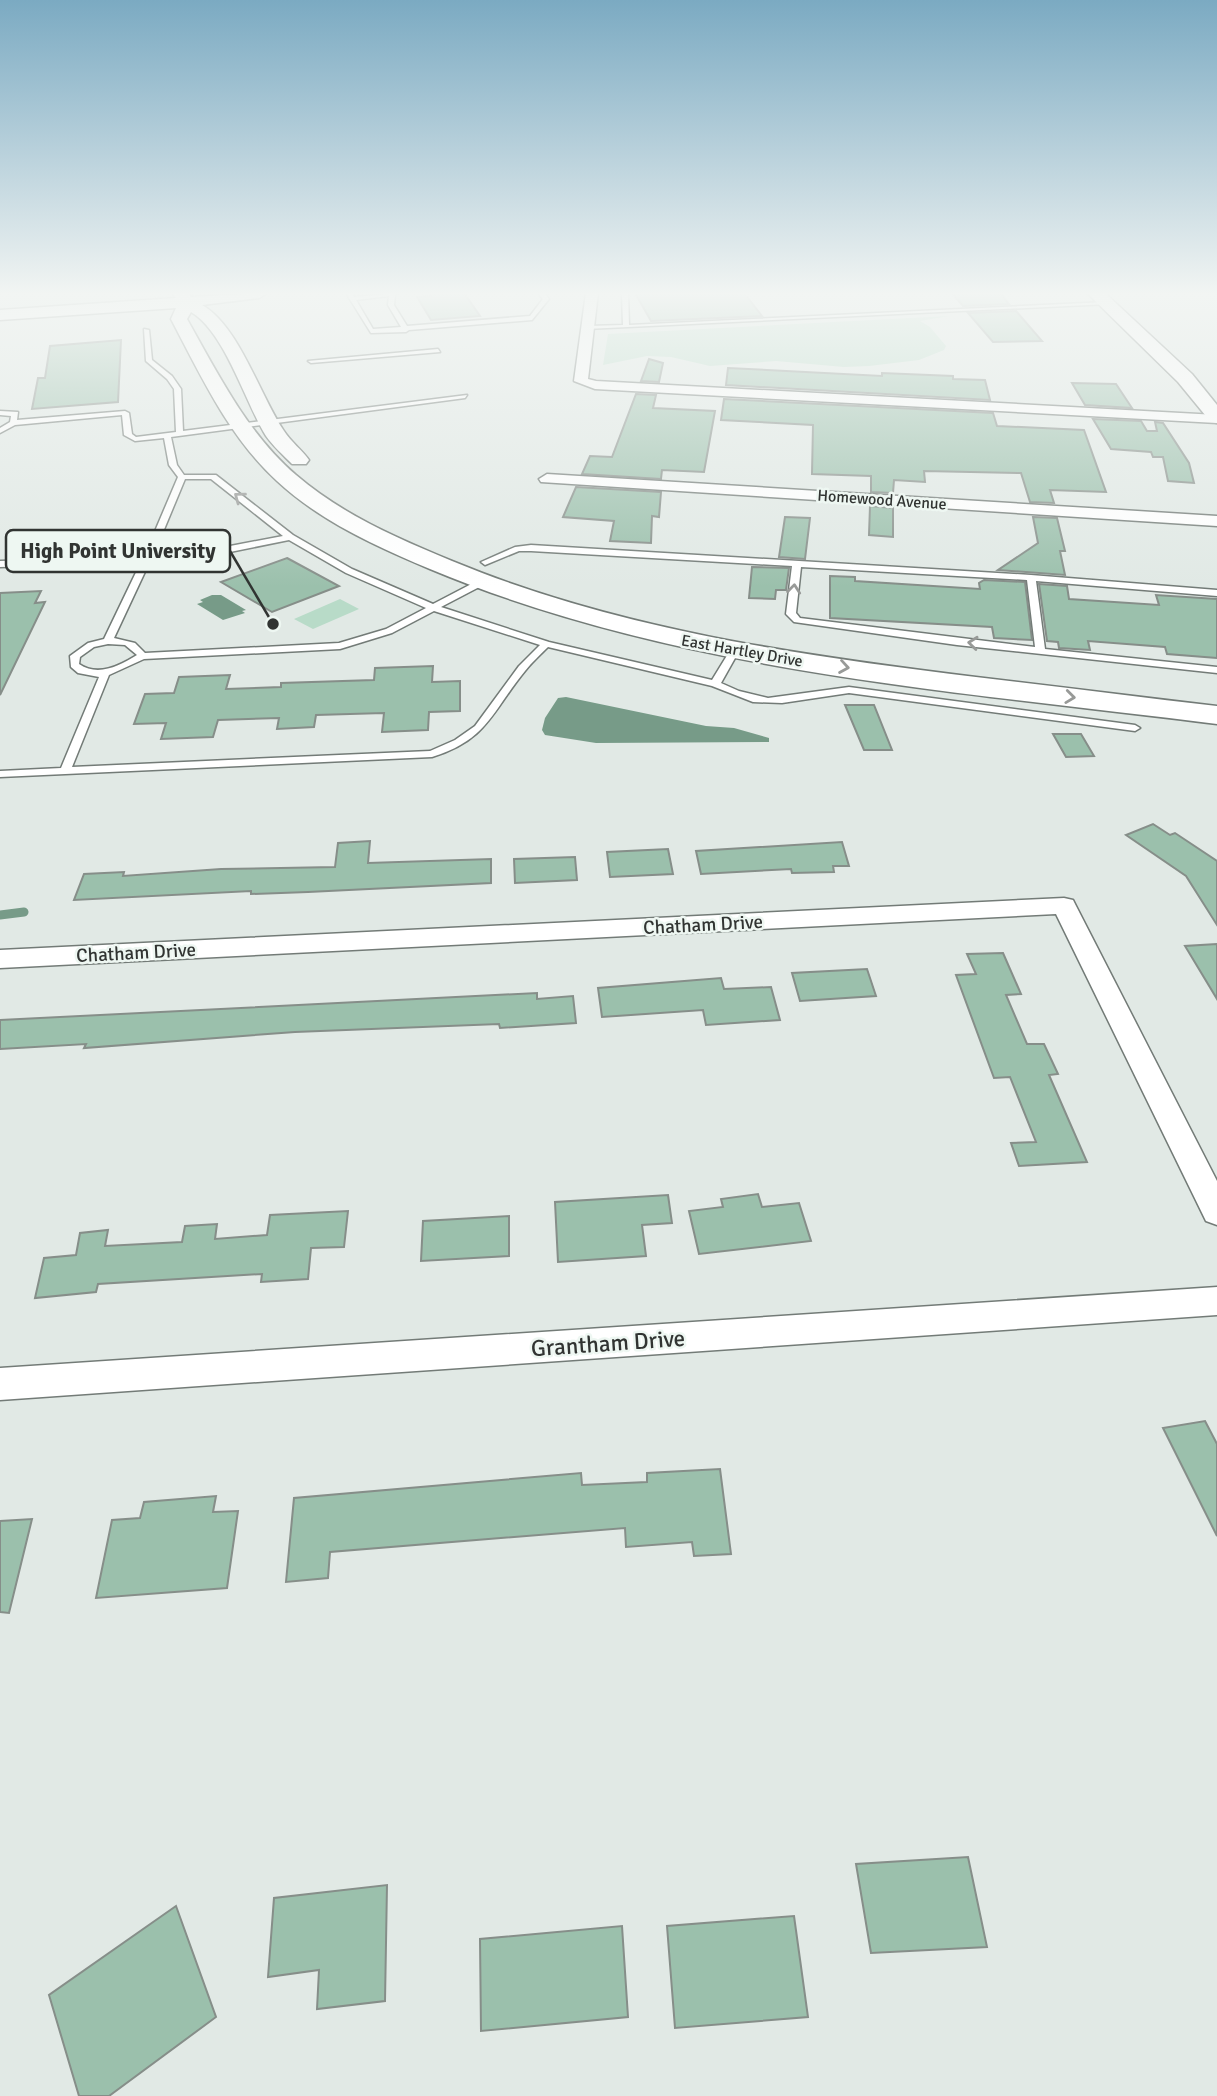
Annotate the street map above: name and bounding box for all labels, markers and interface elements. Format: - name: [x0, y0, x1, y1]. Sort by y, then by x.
- street label: Homewood Avenue: [817, 485, 947, 514]
- one-way arrow: [234, 493, 247, 506]
- callout: High Point University: [6, 530, 230, 572]
- text: High Point University: [20, 538, 216, 564]
- one-way arrow: [786, 583, 801, 594]
- street label: East Hartley Drive: [680, 630, 804, 672]
- one-way arrow: [967, 636, 978, 651]
- one-way arrow: [839, 660, 850, 675]
- one-way arrow: [1064, 689, 1076, 704]
- street label: Chatham Drive: [643, 910, 763, 940]
- street label: Chatham Drive: [76, 938, 196, 968]
- street label: Grantham Drive: [530, 1324, 686, 1363]

